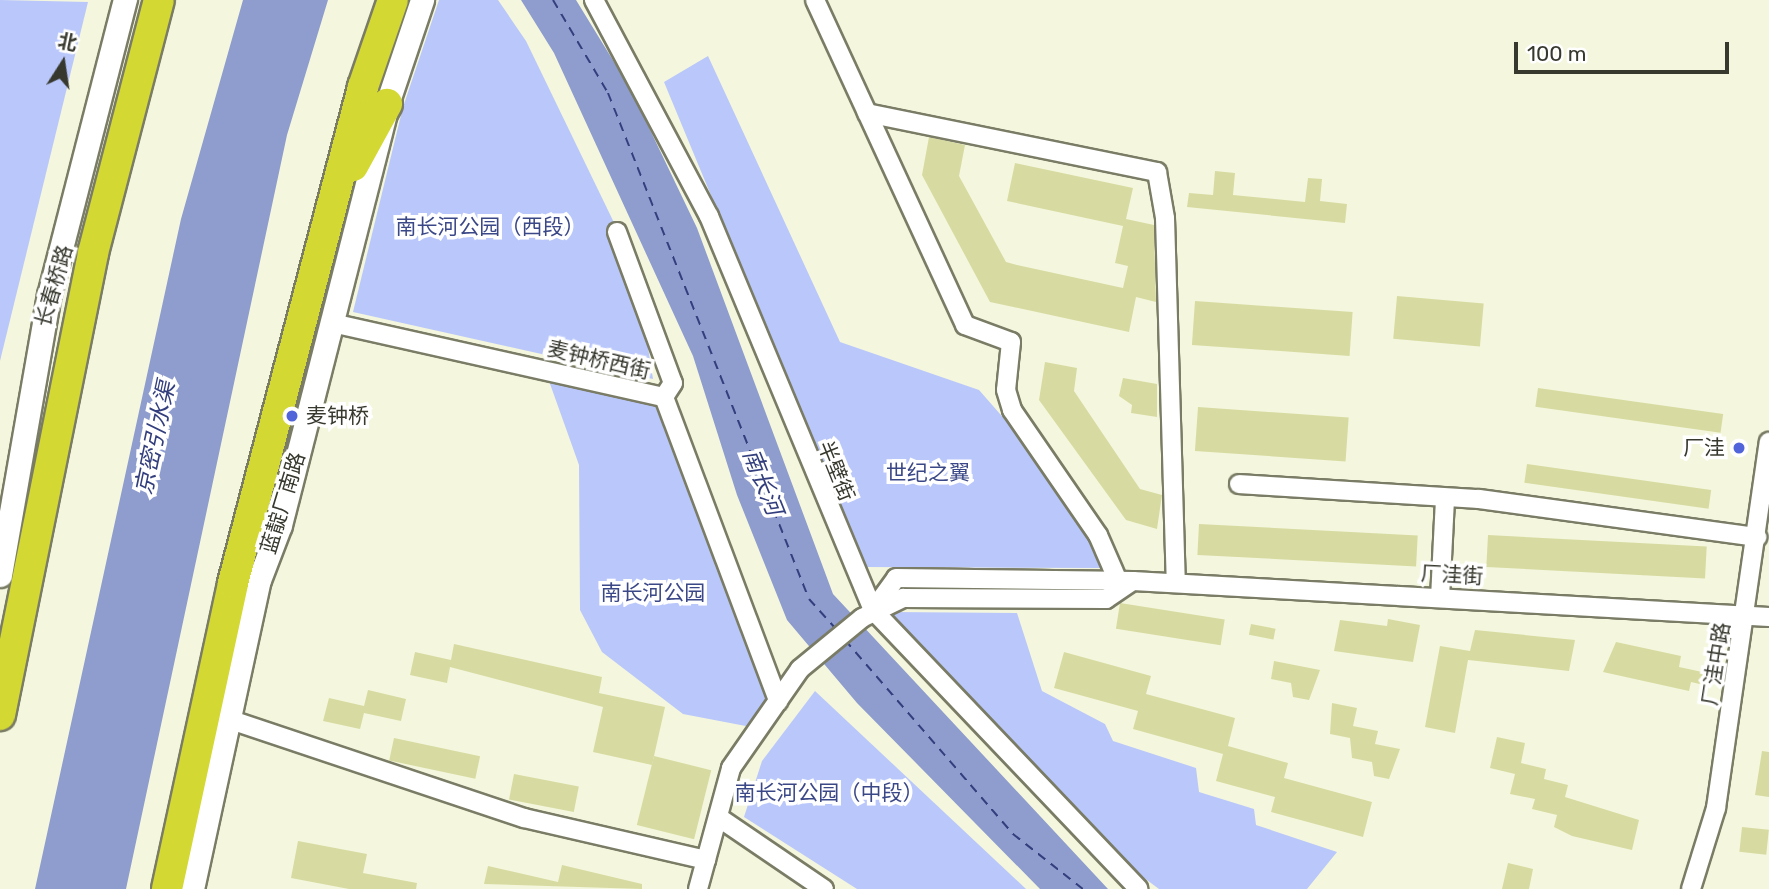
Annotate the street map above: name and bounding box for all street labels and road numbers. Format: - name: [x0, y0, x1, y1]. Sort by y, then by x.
- street label: 长春桥路: [30, 242, 78, 330]
- street label: 麦钟桥西街: [545, 336, 653, 384]
- street label: 半壁街: [813, 437, 859, 505]
- street label: 蓝靛厂南路: [256, 449, 310, 557]
- street label: 厂洼街: [1420, 561, 1484, 589]
- street label: 厂洼中路: [1697, 621, 1735, 707]

